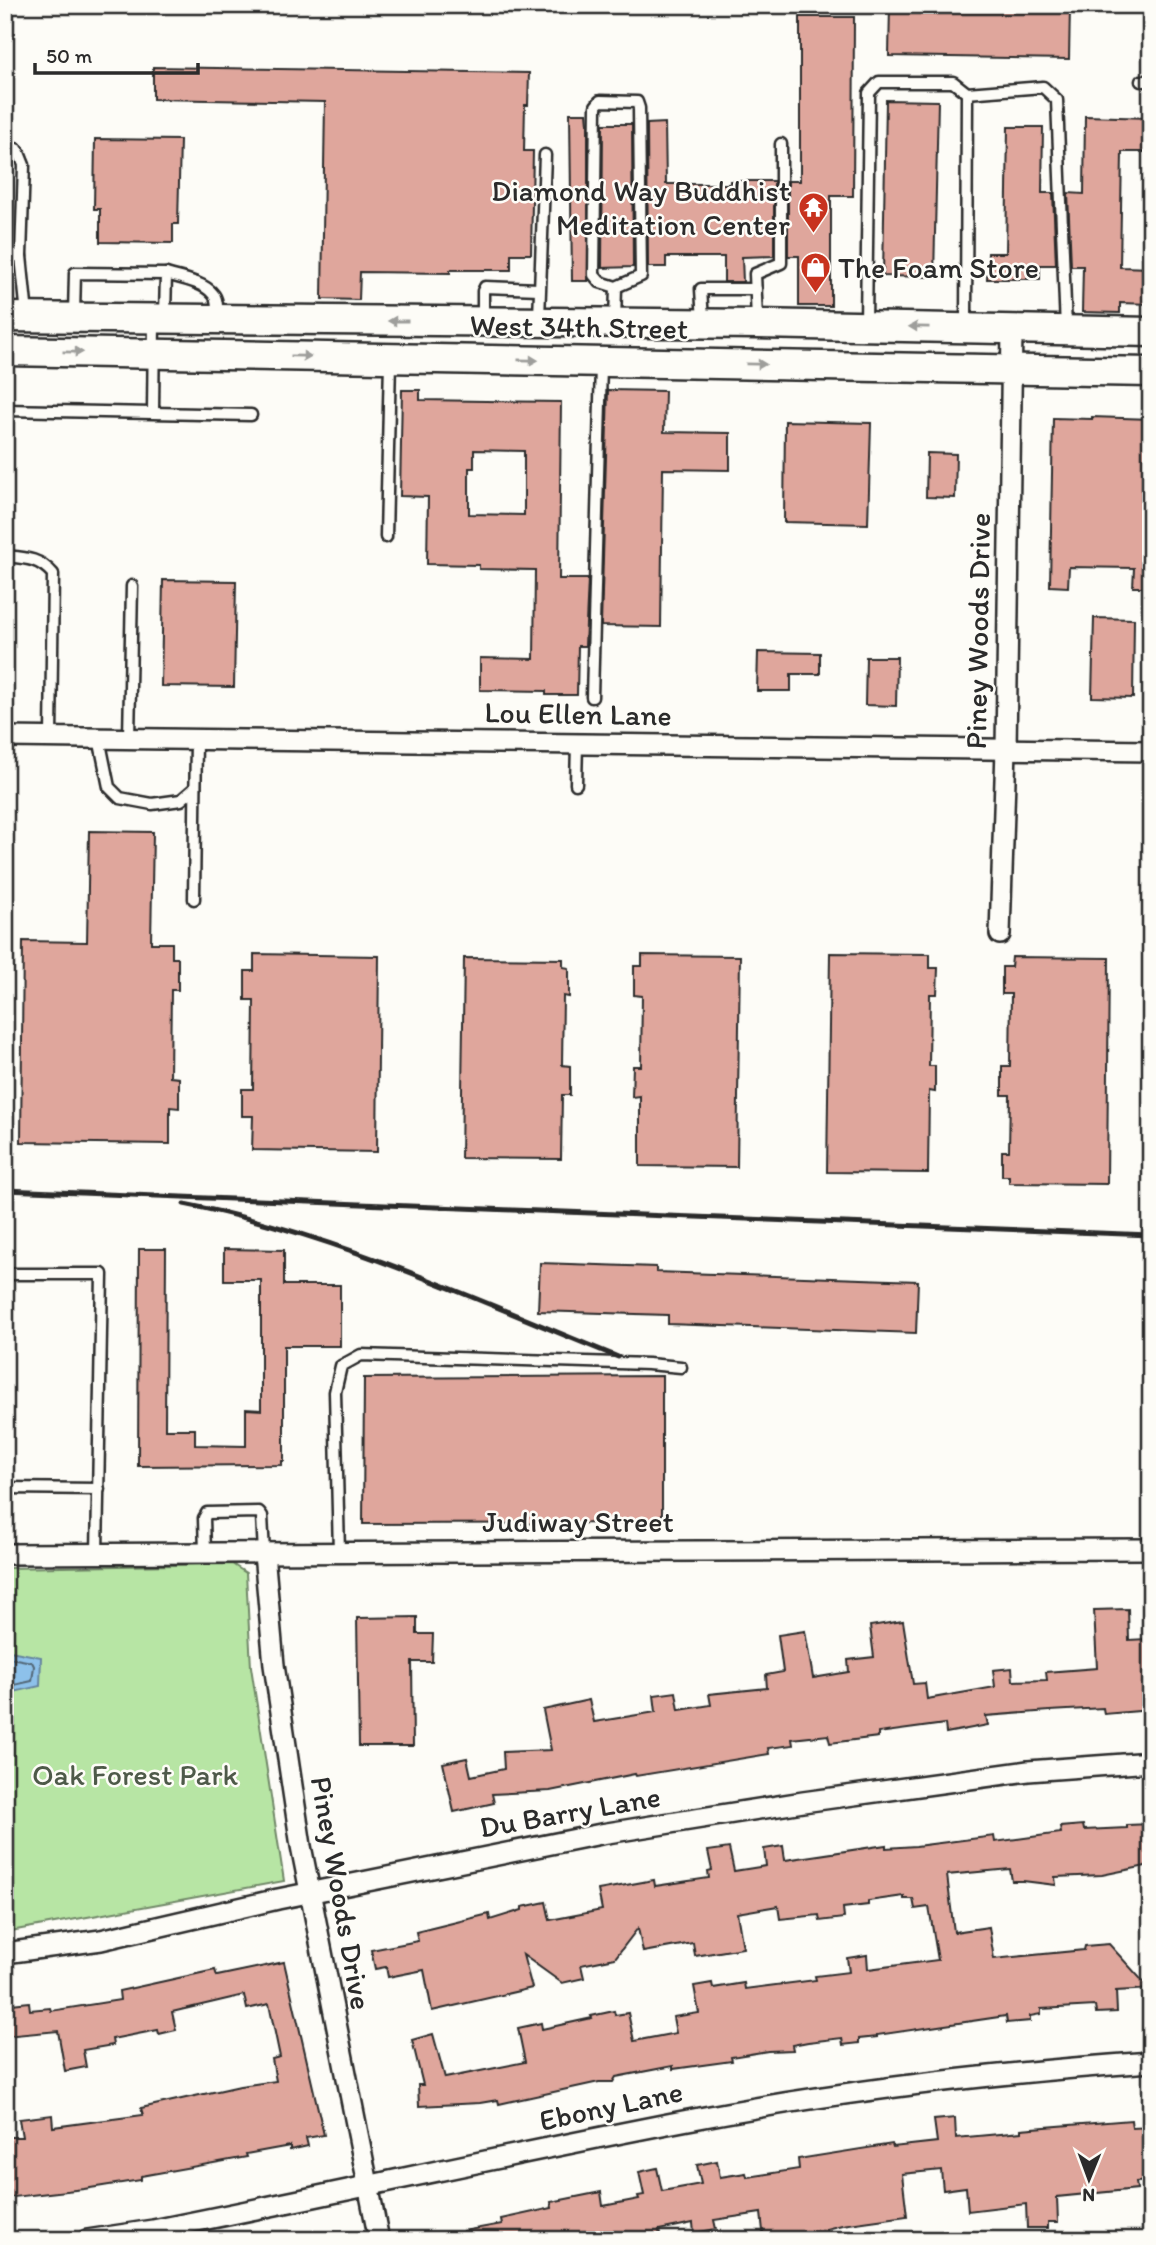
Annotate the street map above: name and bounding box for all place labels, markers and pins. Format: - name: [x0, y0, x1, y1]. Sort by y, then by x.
- place label: Diamond Way Buddhist Meditation Center: [491, 172, 790, 243]
- temple icon: Diamond Way Buddhist Meditation Center: [796, 191, 830, 235]
- place label: The Foam Store: [838, 249, 1039, 286]
- shop icon: The Foam Store: [798, 251, 832, 295]

